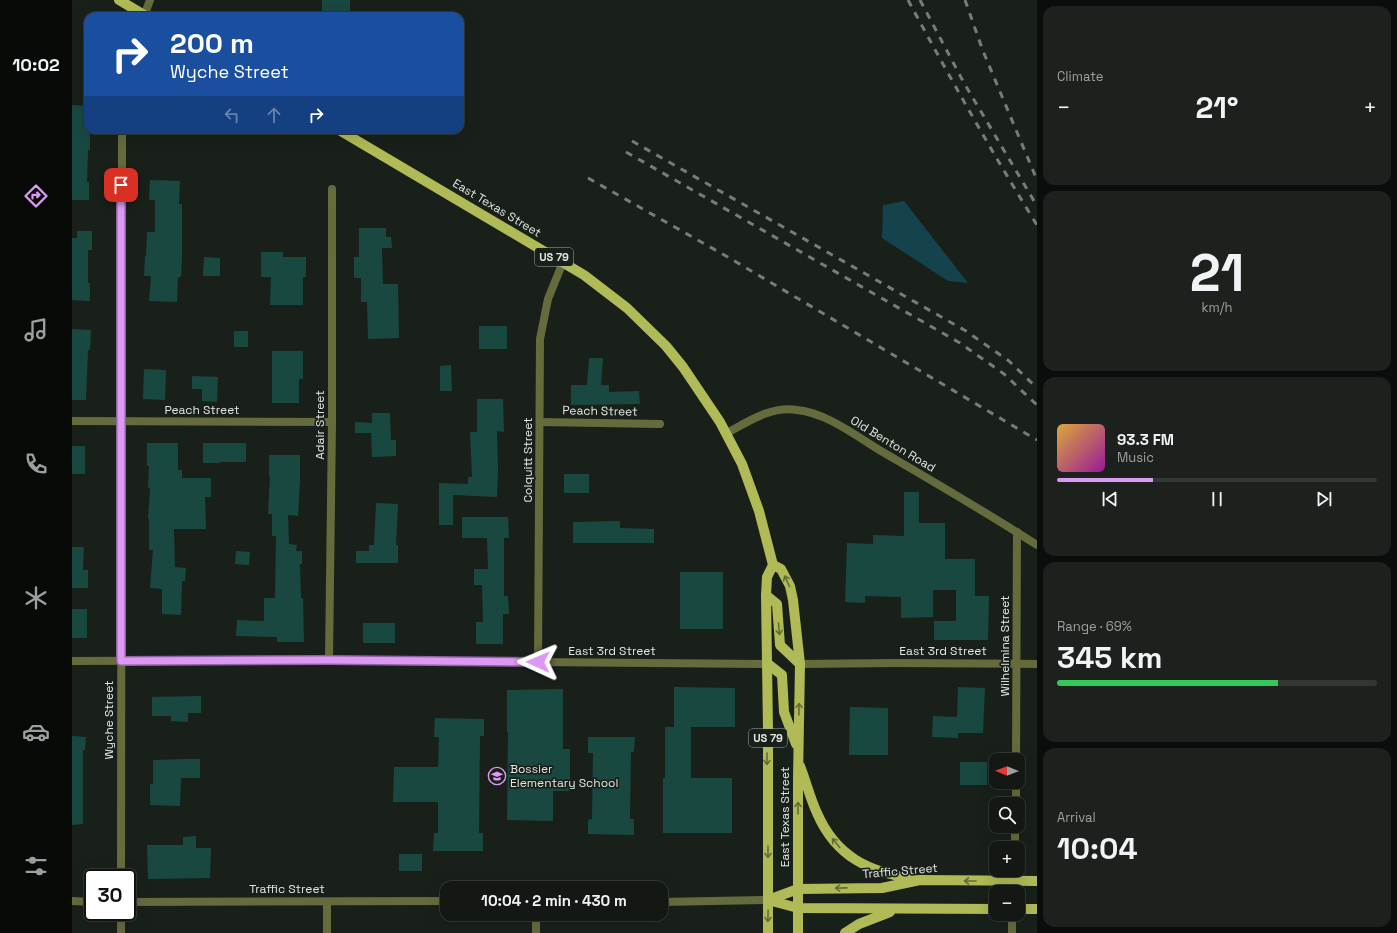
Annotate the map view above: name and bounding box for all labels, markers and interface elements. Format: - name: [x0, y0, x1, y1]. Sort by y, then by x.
- text: 200 m: [170, 25, 254, 61]
- icon: right: [104, 28, 156, 80]
- text: 10:02: [12, 53, 60, 76]
- text: Wyche Street: [170, 60, 289, 83]
- text: Climate: [1057, 68, 1103, 85]
- text: 21°: [1195, 88, 1239, 127]
- text: −: [1057, 93, 1071, 121]
- text: +: [1363, 93, 1377, 121]
- icon: left: [221, 104, 243, 126]
- icon: ahead: [263, 104, 285, 126]
- icon: right: [305, 104, 327, 126]
- pin: [104, 168, 138, 202]
- icon: arrive: [110, 174, 132, 196]
- street label: East Texas Street: [450, 175, 544, 241]
- icon: directions: [22, 182, 50, 210]
- text: 21: [1190, 240, 1244, 306]
- road number: US 79: [535, 248, 573, 266]
- text: km/h: [1202, 299, 1232, 316]
- icon: music: [22, 316, 50, 344]
- street label: Adair Street: [312, 390, 328, 460]
- street label: Peach Street: [164, 402, 240, 418]
- street label: Peach Street: [562, 402, 638, 420]
- street label: Old Benton Road: [847, 412, 939, 476]
- street label: Colquitt Street: [520, 417, 536, 503]
- text: 93.3 FM: [1117, 430, 1174, 449]
- text: Music: [1117, 449, 1154, 466]
- icon: phone: [22, 450, 50, 478]
- icon: previous: [1099, 488, 1121, 510]
- icon: pause: [1206, 488, 1228, 510]
- icon: next: [1313, 488, 1335, 510]
- one-way arrow: [783, 575, 790, 587]
- icon: climate: [22, 584, 50, 612]
- street label: Wilhelmina Street: [997, 595, 1013, 697]
- text: Range · 69%: [1057, 618, 1132, 635]
- one-way arrow: [775, 622, 782, 635]
- text: 345 km: [1057, 638, 1162, 677]
- position arrow: [517, 641, 559, 683]
- street label: East 3rd Street: [568, 643, 656, 659]
- street label: East 3rd Street: [899, 643, 987, 659]
- street label: Wyche Street: [101, 680, 117, 760]
- one-way arrow: [795, 703, 803, 716]
- icon: car: [22, 718, 50, 746]
- road number: US 79: [749, 729, 787, 747]
- one-way arrow: [763, 752, 771, 765]
- north arrow: [989, 753, 1025, 789]
- map controls: [989, 753, 1025, 921]
- place label: Bossier Elementary School: [510, 761, 618, 791]
- school or university icon: Bossier Elementary School: [487, 766, 507, 786]
- street label: East Texas Street: [777, 767, 793, 867]
- button: search: [989, 797, 1025, 833]
- one-way arrow: [794, 802, 802, 815]
- text: Arrival: [1057, 809, 1096, 826]
- text: 10:04: [1057, 829, 1137, 868]
- one-way arrow: [831, 837, 840, 848]
- button: +: [989, 841, 1025, 877]
- one-way arrow: [764, 845, 772, 858]
- icon: filters: [22, 852, 50, 880]
- street label: Traffic Street: [862, 860, 938, 882]
- speed limit sign: 30: [84, 869, 136, 921]
- one-way arrow: [964, 877, 977, 885]
- street label: Traffic Street: [249, 881, 325, 897]
- one-way arrow: [835, 885, 848, 892]
- button: −: [989, 885, 1025, 921]
- text: 10:04 · 2 min · 430 m: [481, 891, 627, 910]
- one-way arrow: [764, 909, 772, 922]

